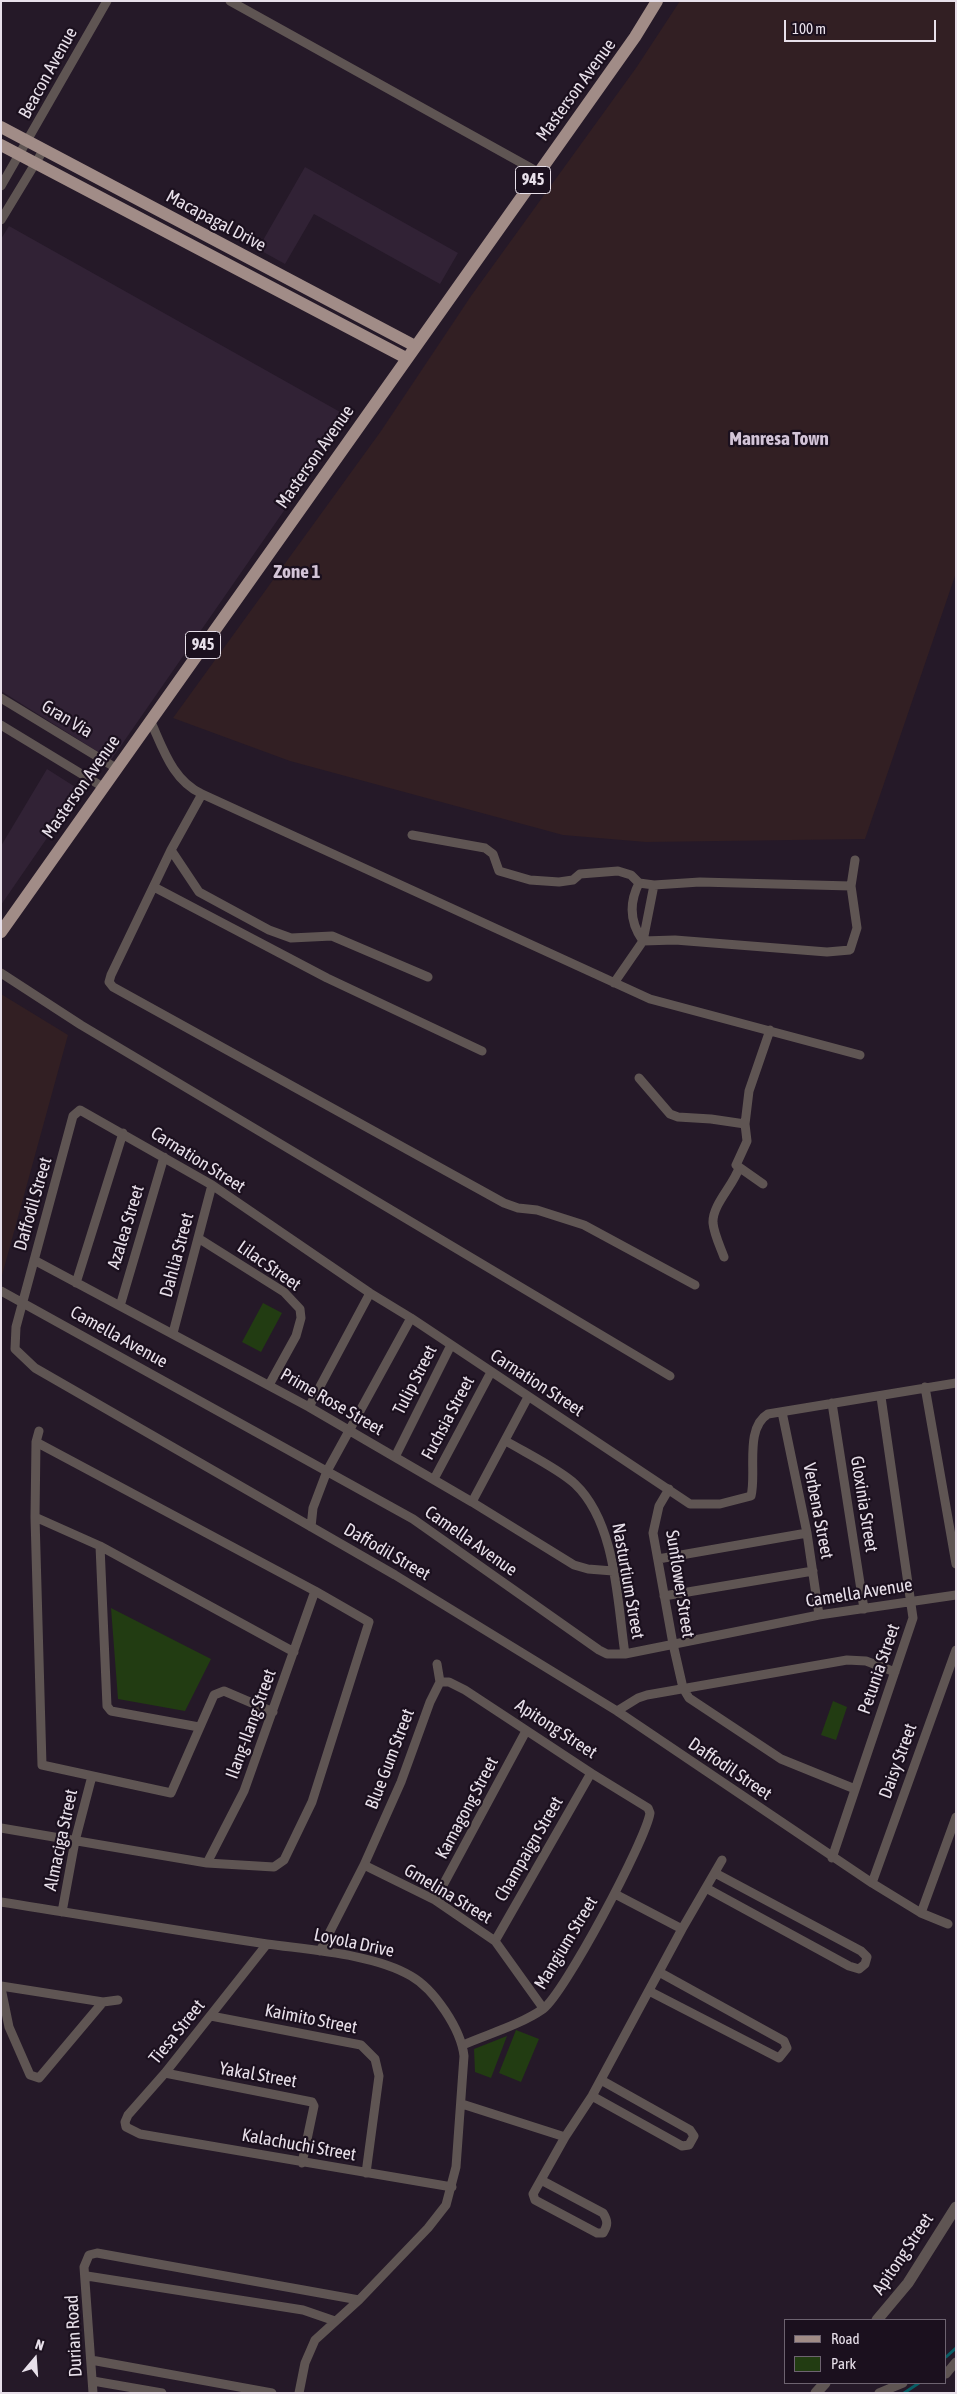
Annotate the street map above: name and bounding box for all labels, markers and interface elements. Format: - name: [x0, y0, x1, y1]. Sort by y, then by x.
- scale bar: [787, 10, 940, 42]
- text: 100 m: [792, 20, 826, 37]
- street label: Beacon Avenue: [14, 24, 82, 122]
- street label: Masterson Avenue: [532, 35, 620, 145]
- road number: 945: [516, 166, 550, 194]
- street label: Macapagal Drive: [162, 186, 270, 256]
- street label: Masterson Avenue: [271, 401, 359, 513]
- district label: Manresa Town: [729, 428, 829, 450]
- district label: Zone 1: [274, 561, 320, 583]
- road number: 945: [186, 632, 220, 658]
- street label: Gran Via: [38, 695, 96, 743]
- street label: Masterson Avenue: [37, 731, 125, 843]
- street label: Carnation Street: [147, 1122, 249, 1198]
- street label: Daffodil Street: [9, 1155, 57, 1253]
- street label: Azalea Street: [103, 1182, 149, 1272]
- street label: Dahlia Street: [155, 1210, 199, 1300]
- street label: Lilac Street: [233, 1236, 305, 1296]
- street label: Camella Avenue: [67, 1301, 171, 1373]
- street label: Tulip Street: [388, 1342, 442, 1418]
- street label: Carnation Street: [486, 1345, 588, 1421]
- street label: Prime Rose Street: [276, 1364, 388, 1440]
- street label: Fuchsia Street: [417, 1372, 479, 1464]
- street label: Gloxinia Street: [846, 1454, 882, 1554]
- street label: Verbena Street: [798, 1461, 838, 1561]
- street label: Camella Avenue: [421, 1501, 521, 1581]
- street label: Daffodil Street: [340, 1519, 434, 1585]
- street label: Nasturtium Street: [607, 1521, 649, 1641]
- street label: Sunflower Street: [661, 1529, 699, 1639]
- street label: Camella Avenue: [804, 1574, 914, 1612]
- street label: Petunia Street: [854, 1621, 904, 1717]
- street label: Ilang-Ilang Street: [221, 1666, 281, 1782]
- street label: Apitong Street: [511, 1695, 601, 1763]
- street label: Blue Gum Street: [361, 1706, 419, 1812]
- street label: Daisy Street: [874, 1721, 922, 1801]
- street label: Daffodil Street: [684, 1733, 776, 1805]
- street label: Kamagong Street: [431, 1753, 503, 1863]
- street label: Almaciga Street: [40, 1787, 82, 1893]
- street label: Champaign Street: [490, 1793, 568, 1905]
- street label: Gmelina Street: [400, 1859, 496, 1929]
- street label: Mangium Street: [530, 1893, 602, 1993]
- street label: Loyola Drive: [312, 1924, 396, 1962]
- street label: Tiesa Street: [145, 1995, 209, 2069]
- street label: Kaimito Street: [263, 1999, 359, 2039]
- street label: Yakal Street: [218, 2058, 298, 2092]
- street label: Kalachuchi Street: [240, 2124, 358, 2166]
- street label: Apitong Street: [868, 2209, 938, 2299]
- street label: Durian Road: [61, 2294, 87, 2378]
- legend: [784, 2319, 947, 2384]
- text: Road: [831, 2330, 860, 2347]
- north arrow: [10, 2334, 60, 2384]
- text: N: [33, 2336, 46, 2354]
- text: Park: [831, 2355, 856, 2372]

